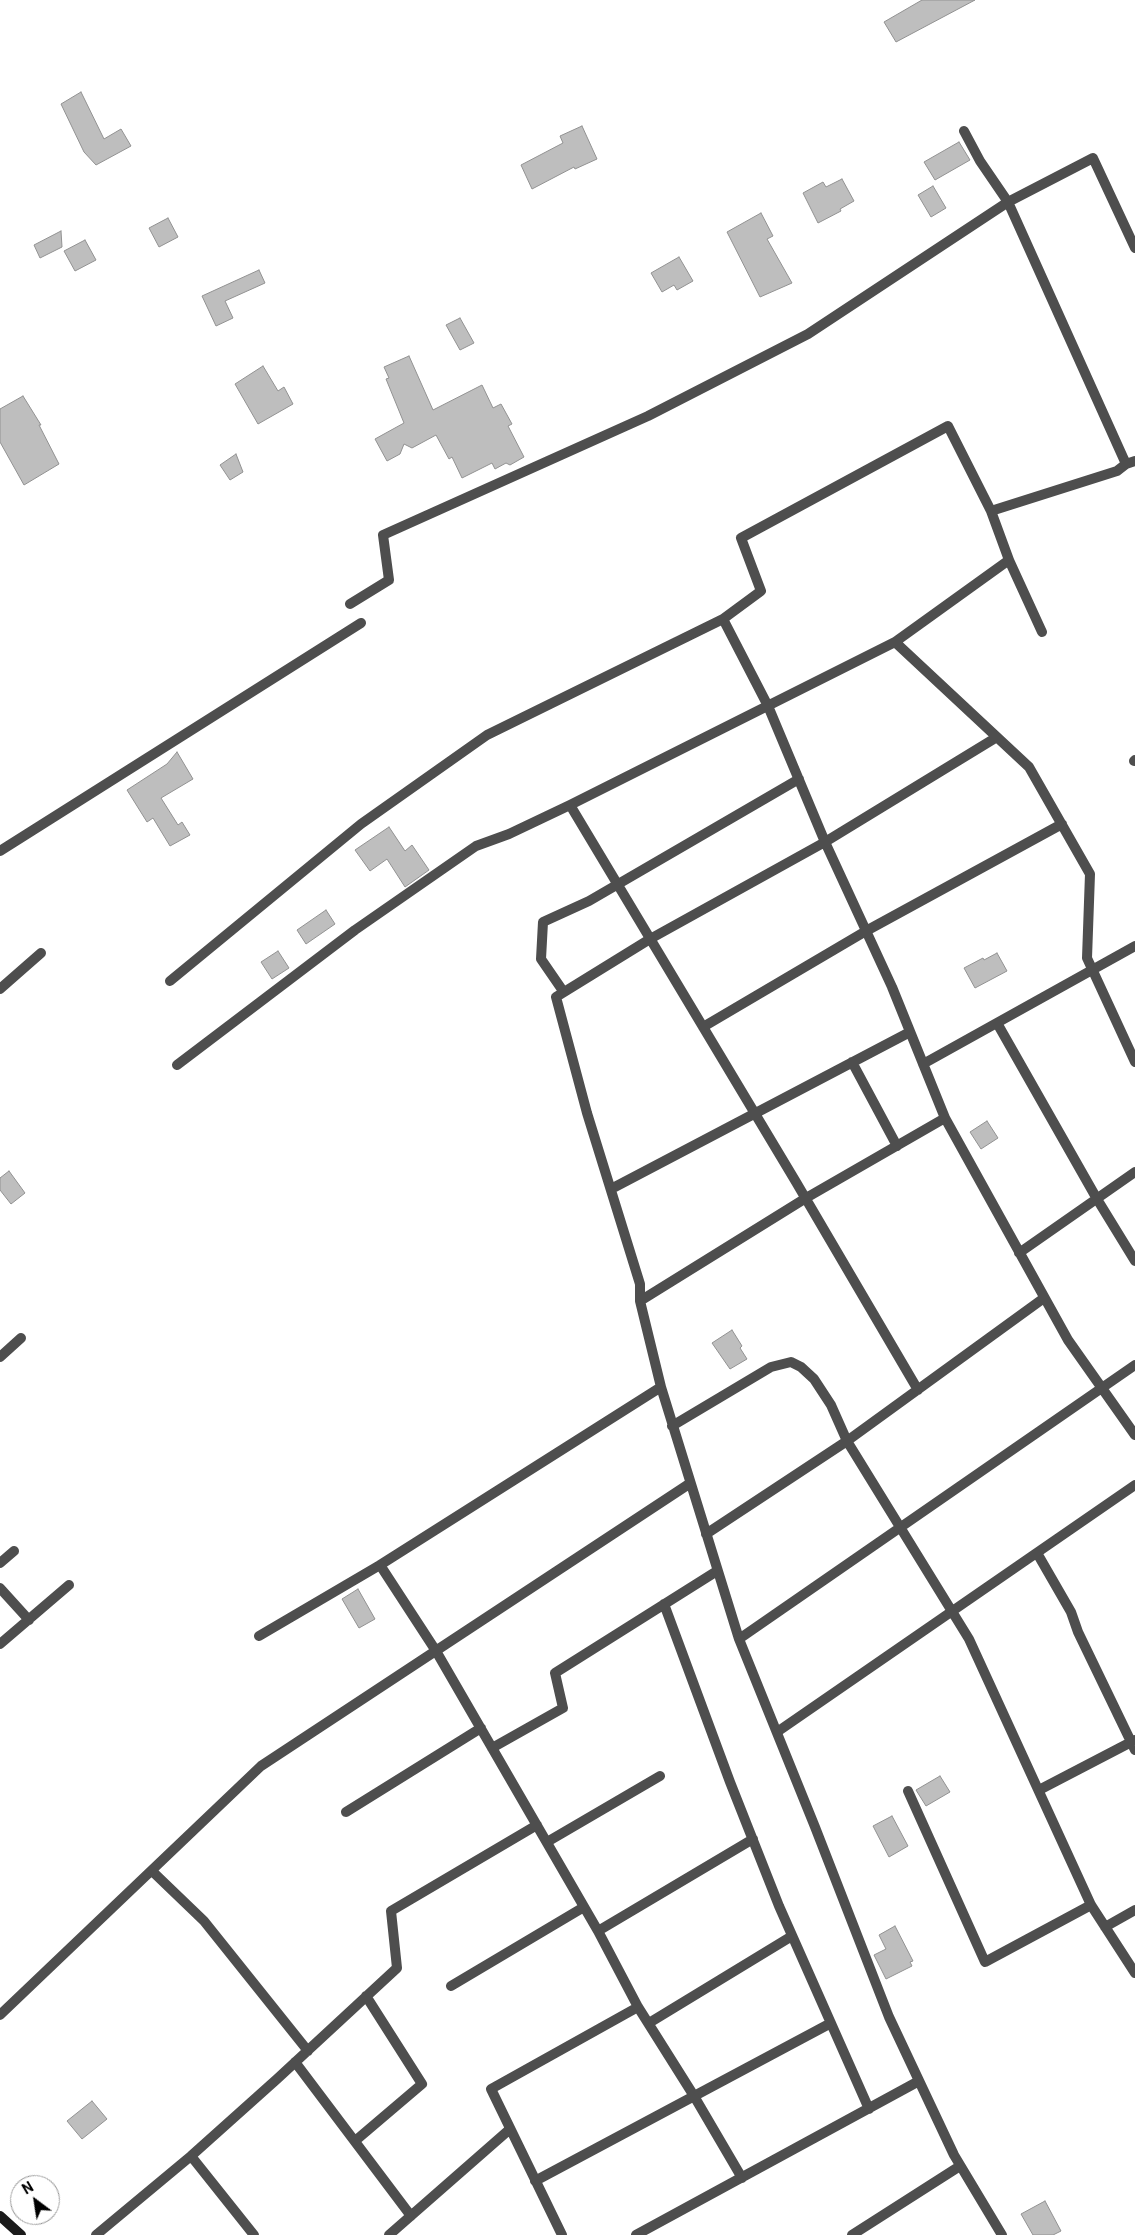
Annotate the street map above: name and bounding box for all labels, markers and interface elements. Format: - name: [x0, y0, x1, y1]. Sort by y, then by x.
- north arrow: [10, 2175, 60, 2225]
- text: N: [19, 2179, 36, 2197]

